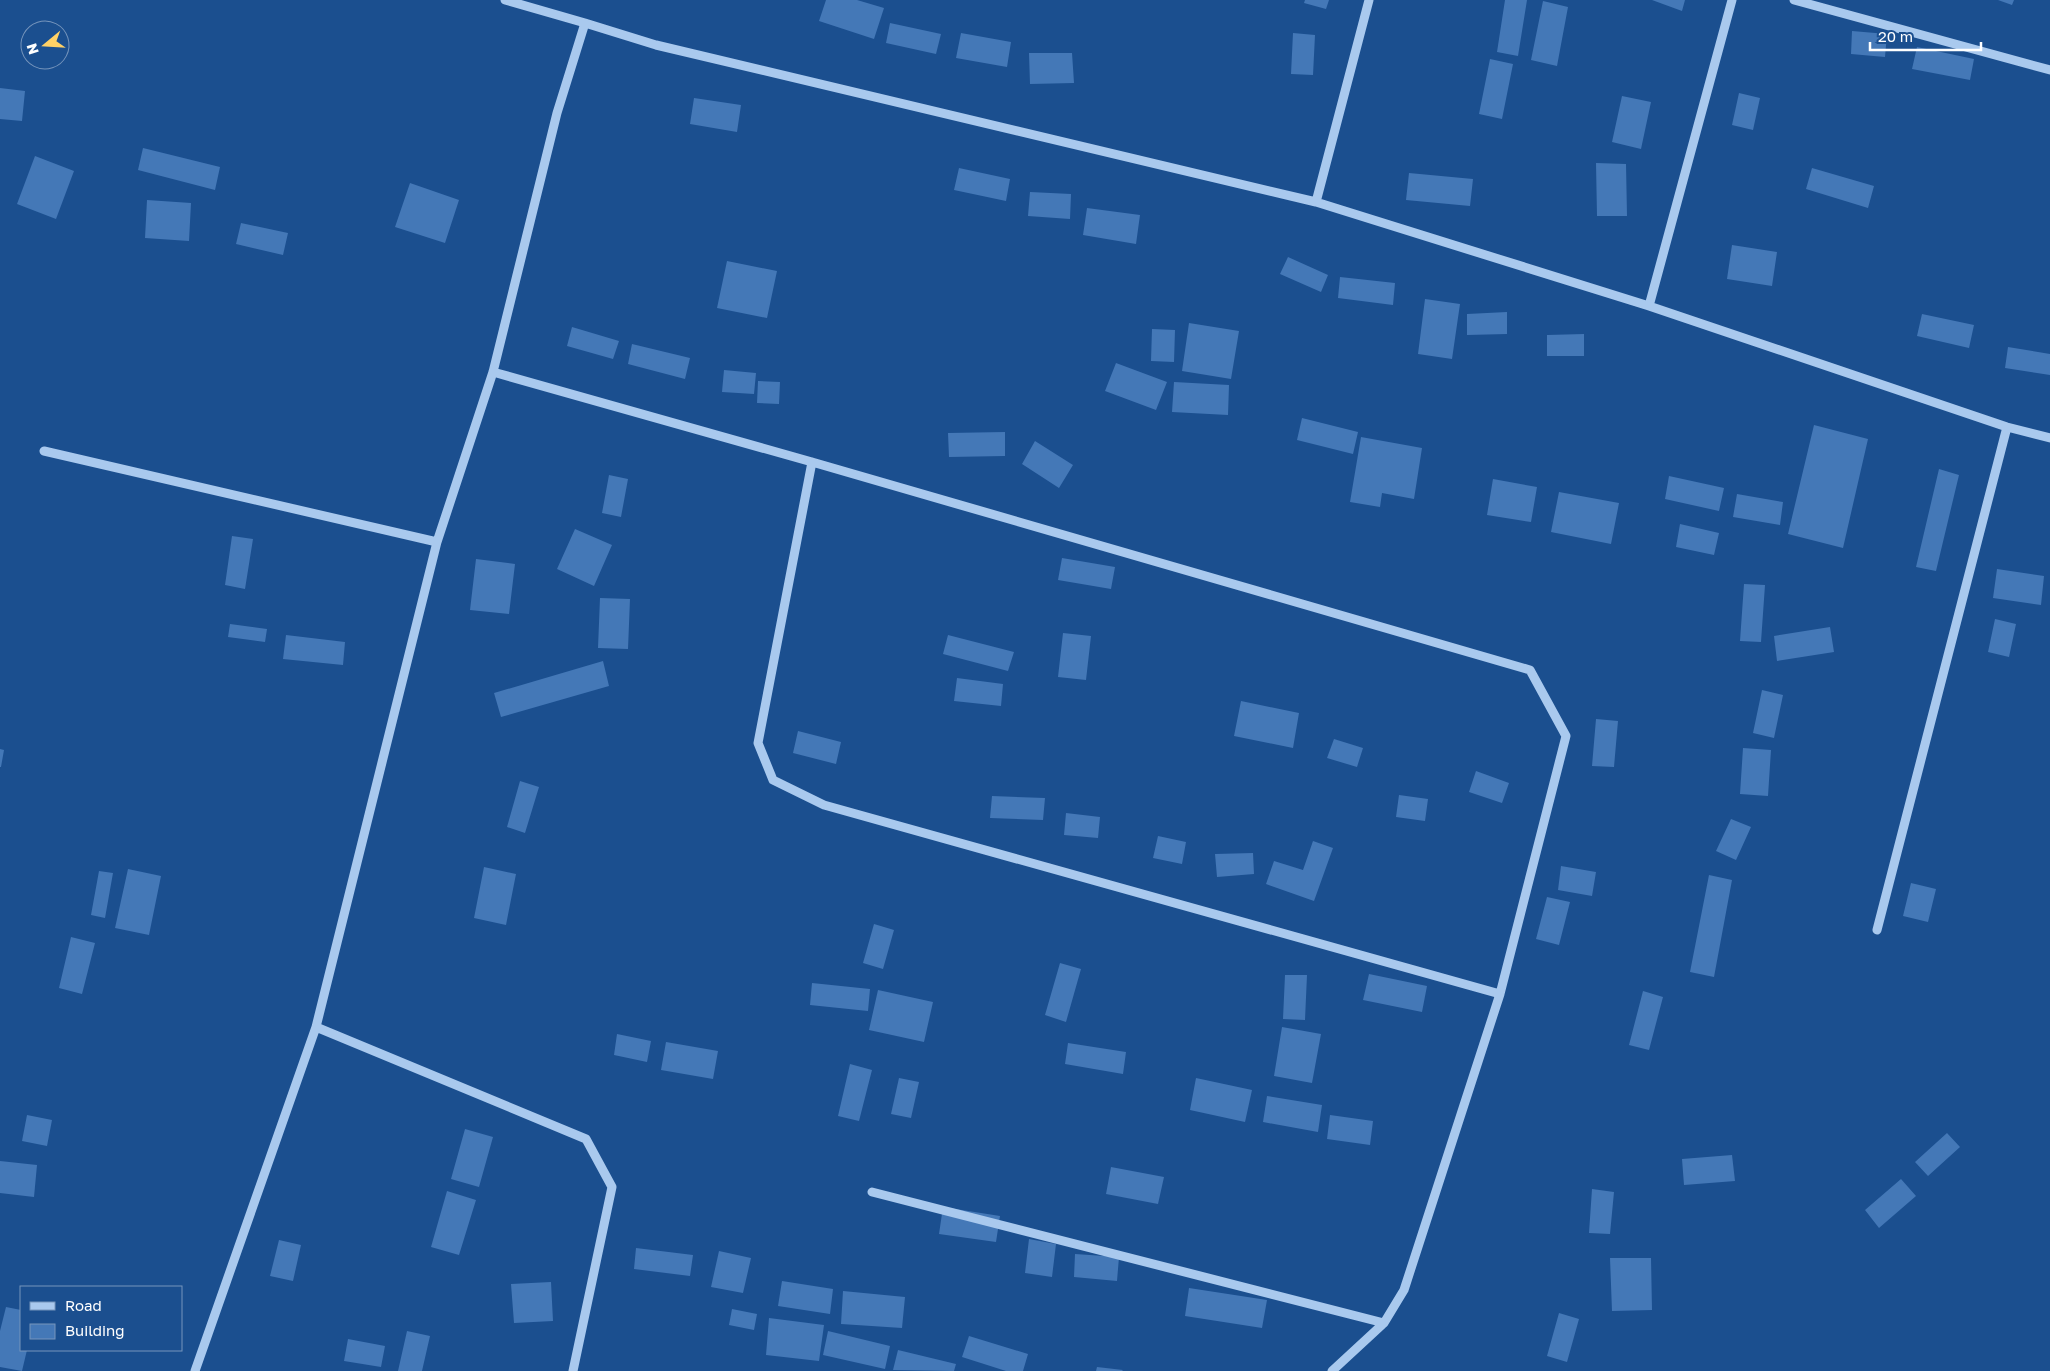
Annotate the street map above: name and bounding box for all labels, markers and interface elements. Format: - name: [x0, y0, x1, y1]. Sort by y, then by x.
- north arrow: [20, 20, 70, 70]
- scale bar: [1870, 20, 1981, 52]
- text: 20 m: [1878, 27, 1913, 45]
- text: N: [22, 41, 42, 57]
- legend: [20, 1286, 182, 1351]
- text: Road: [65, 1296, 102, 1314]
- text: Building: [65, 1321, 125, 1339]

